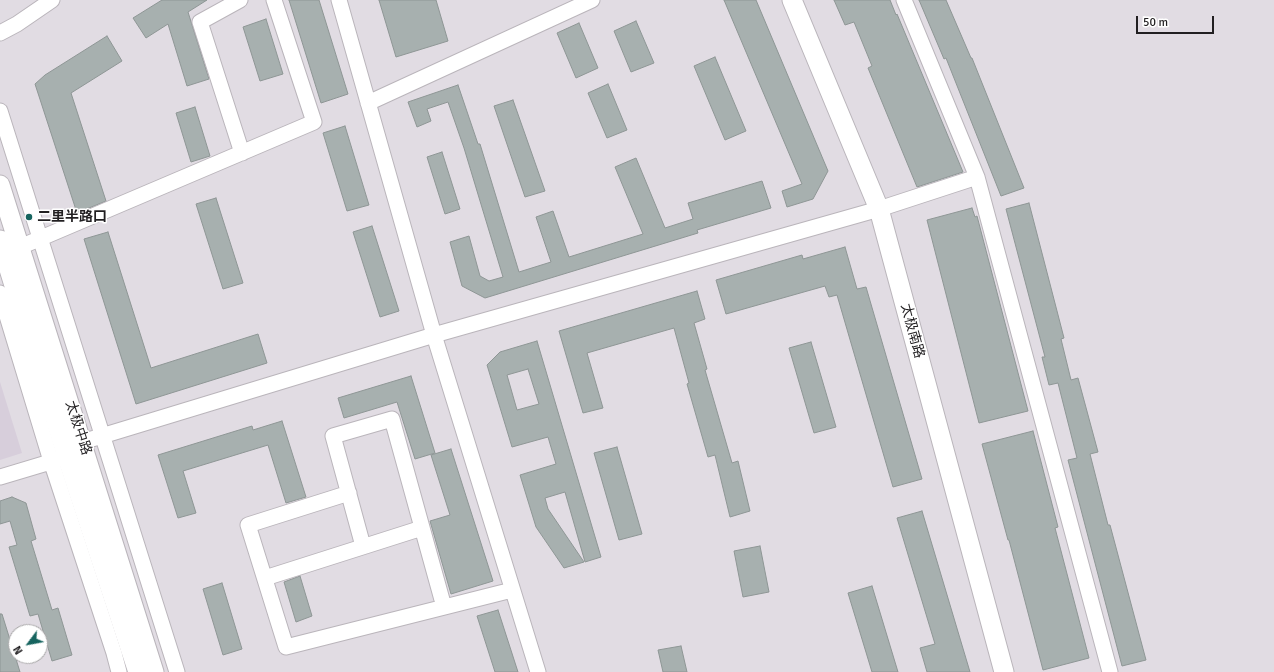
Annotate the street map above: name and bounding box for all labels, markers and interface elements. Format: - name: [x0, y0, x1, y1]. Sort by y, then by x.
- scale bar: [1138, 8, 1216, 34]
- text: 50 m: [1143, 15, 1168, 30]
- place label: 二里半路口: [37, 209, 107, 225]
- marker: 二里半路口: [24, 212, 34, 222]
- street label: 太极南路: [897, 302, 927, 360]
- street label: 太极中路: [61, 399, 95, 457]
- north arrow: [8, 624, 48, 664]
- text: N: [11, 643, 26, 657]

